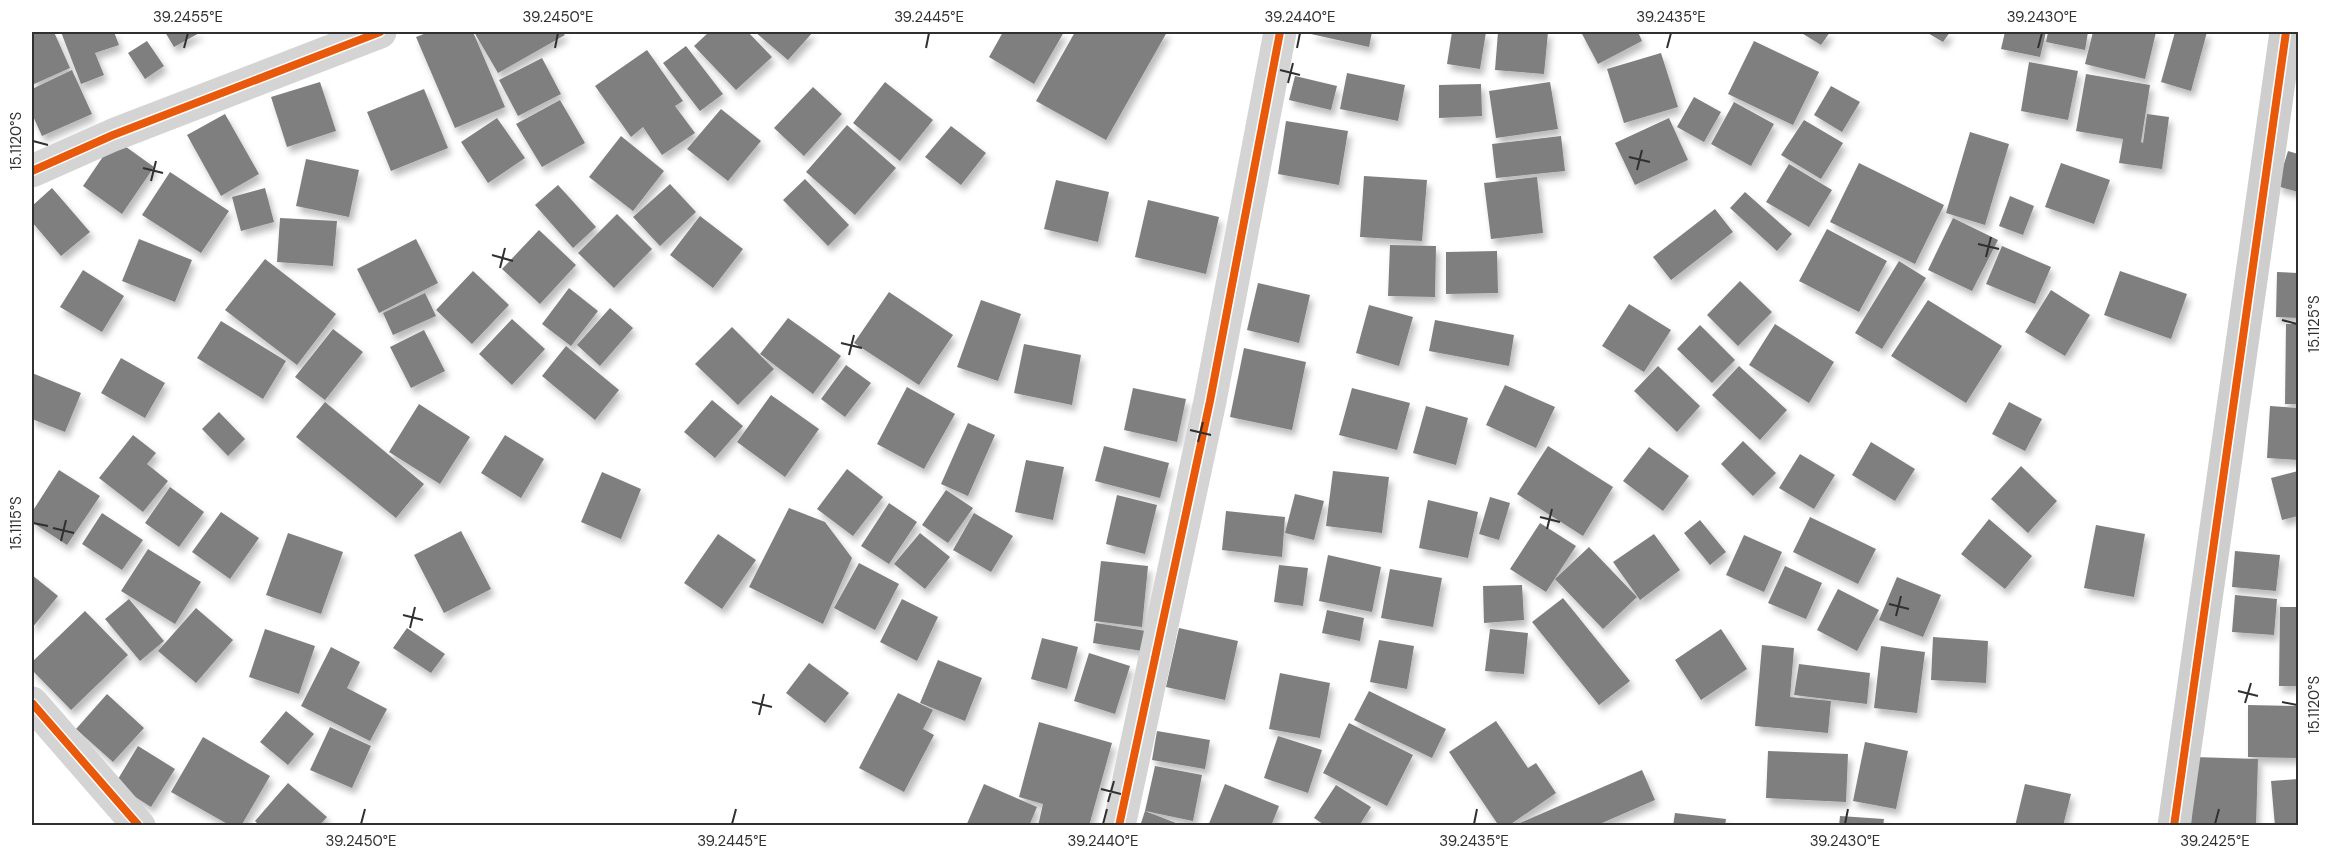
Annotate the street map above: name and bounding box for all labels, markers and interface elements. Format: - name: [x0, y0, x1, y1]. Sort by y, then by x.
- text: 39.2455°E: [153, 7, 223, 27]
- text: 39.2450°E: [523, 7, 593, 27]
- text: 39.2445°E: [894, 7, 964, 27]
- text: 39.2440°E: [1265, 7, 1335, 27]
- text: 39.2435°E: [1636, 7, 1706, 27]
- text: 39.2430°E: [2007, 7, 2077, 27]
- text: 15.1120°S: [6, 112, 26, 170]
- text: 15.1125°S: [2304, 295, 2324, 353]
- text: 15.1115°S: [6, 496, 26, 550]
- text: 15.1120°S: [2304, 676, 2324, 734]
- text: 39.2450°E: [326, 831, 396, 851]
- text: 39.2445°E: [697, 831, 767, 851]
- text: 39.2440°E: [1068, 831, 1138, 851]
- text: 39.2435°E: [1439, 831, 1509, 851]
- text: 39.2430°E: [1810, 831, 1880, 851]
- text: 39.2425°E: [2180, 831, 2250, 851]

